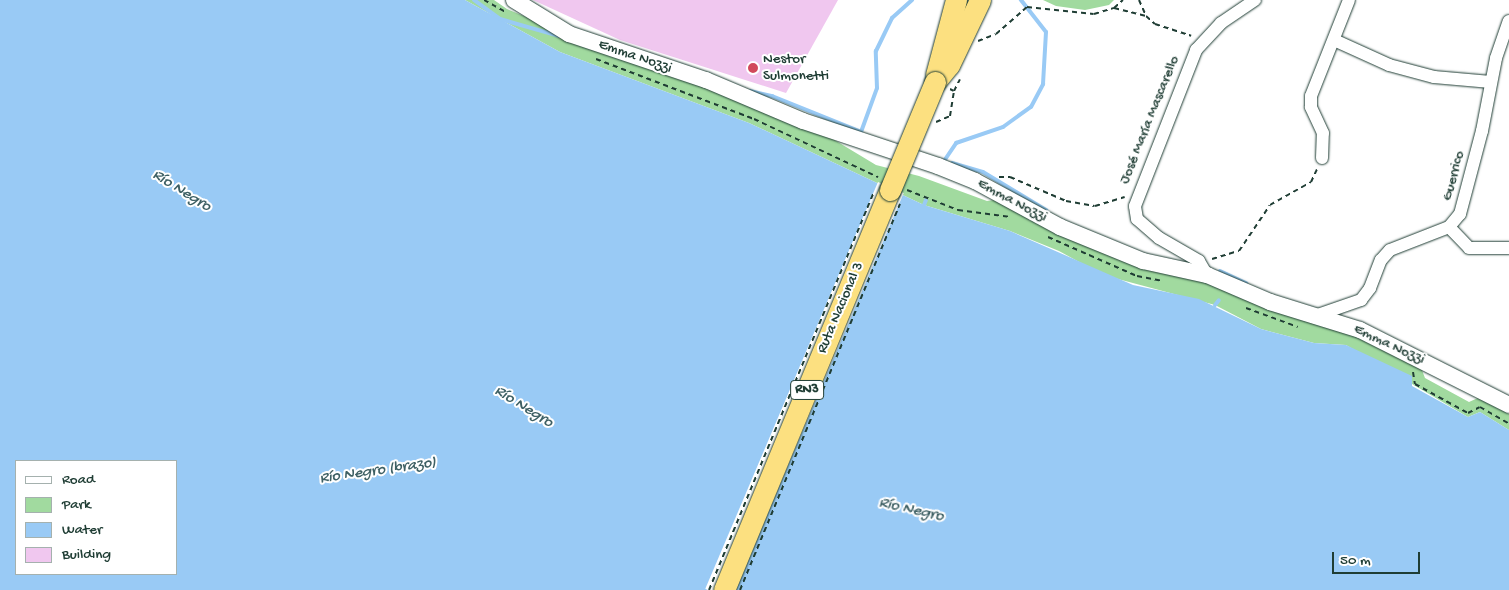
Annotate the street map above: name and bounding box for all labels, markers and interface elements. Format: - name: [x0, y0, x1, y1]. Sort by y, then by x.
- street label: Emma Nozzi: [596, 36, 674, 78]
- place label: Nestor Sulmonetti: [763, 50, 829, 85]
- street label: José María Mascarello: [1116, 53, 1184, 187]
- marker: Nestor Sulmonetti: [747, 62, 759, 74]
- street label: Guerrico: [1439, 149, 1469, 203]
- water label: Río Negro: [148, 166, 214, 218]
- street label: Emma Nozzi: [974, 175, 1050, 227]
- street label: Ruta Nacional 3: [814, 260, 868, 356]
- street label: Emma Nozzi: [1350, 321, 1428, 369]
- road number: RN3: [790, 378, 824, 402]
- water label: Río Negro: [490, 382, 556, 434]
- water label: Río Negro (brazo): [319, 454, 437, 490]
- legend: [15, 460, 178, 575]
- text: Road: [62, 471, 95, 489]
- water label: Río Negro: [877, 494, 945, 528]
- text: Park: [62, 496, 91, 514]
- text: Water: [62, 521, 102, 539]
- scale bar: [1334, 542, 1422, 574]
- text: Building: [62, 546, 111, 564]
- text: 50 m: [1340, 552, 1371, 570]

